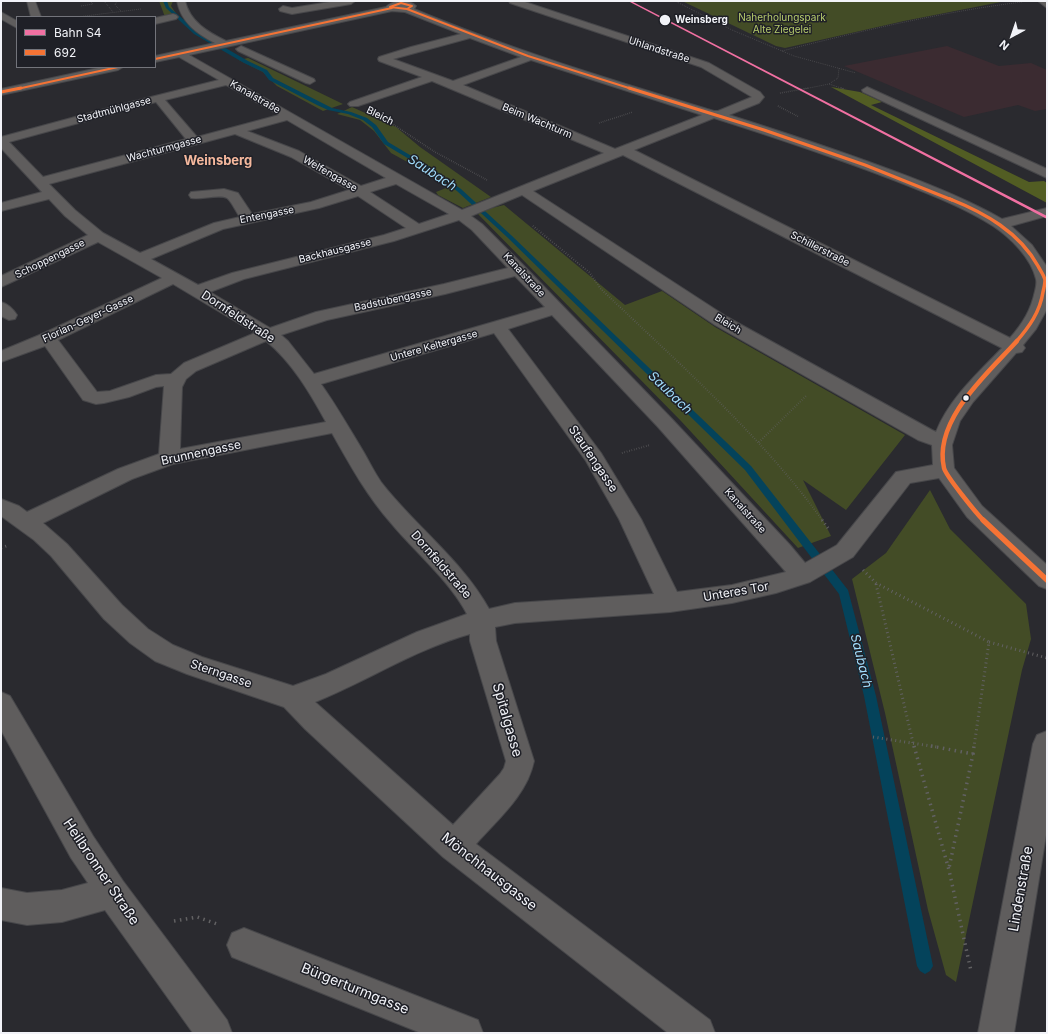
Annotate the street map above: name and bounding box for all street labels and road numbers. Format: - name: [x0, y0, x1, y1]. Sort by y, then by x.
- street label: Uhlandstraße: [627, 35, 691, 65]
- street label: Kanalstraße: [228, 78, 282, 116]
- street label: Stadtmühlgasse: [76, 94, 152, 126]
- street label: Beim Wachturm: [500, 101, 574, 141]
- street label: Bleich: [364, 104, 396, 128]
- street label: Wachturmgasse: [125, 133, 203, 165]
- street label: Welfengasse: [301, 154, 359, 194]
- street label: Entengasse: [239, 204, 295, 226]
- street label: Schillerstraße: [788, 229, 852, 269]
- street label: Backhausgasse: [298, 236, 372, 266]
- street label: Schoppengasse: [13, 237, 87, 281]
- street label: Kanalstraße: [500, 250, 548, 300]
- street label: Badstubengasse: [353, 286, 433, 314]
- street label: Dornfeldstraße: [198, 288, 278, 346]
- street label: Florian-Geyer-Gasse: [41, 293, 135, 345]
- street label: Bleich: [713, 311, 743, 337]
- street label: Untere Keltergasse: [389, 328, 479, 364]
- street label: Staufengasse: [565, 423, 621, 495]
- street label: Brunnengasse: [160, 437, 242, 469]
- street label: Kanalstraße: [722, 486, 768, 536]
- street label: Dornfeldstraße: [408, 528, 474, 602]
- street label: Unteres Tor: [702, 579, 770, 605]
- street label: Sterngasse: [188, 657, 254, 691]
- street label: Spitalgasse: [488, 681, 526, 759]
- street label: Heilbronner Straße: [59, 816, 143, 928]
- street label: Mönchhausgasse: [438, 829, 540, 915]
- street label: Lindenstraße: [1005, 845, 1037, 933]
- street label: Bürgerturmgasse: [299, 960, 411, 1018]

